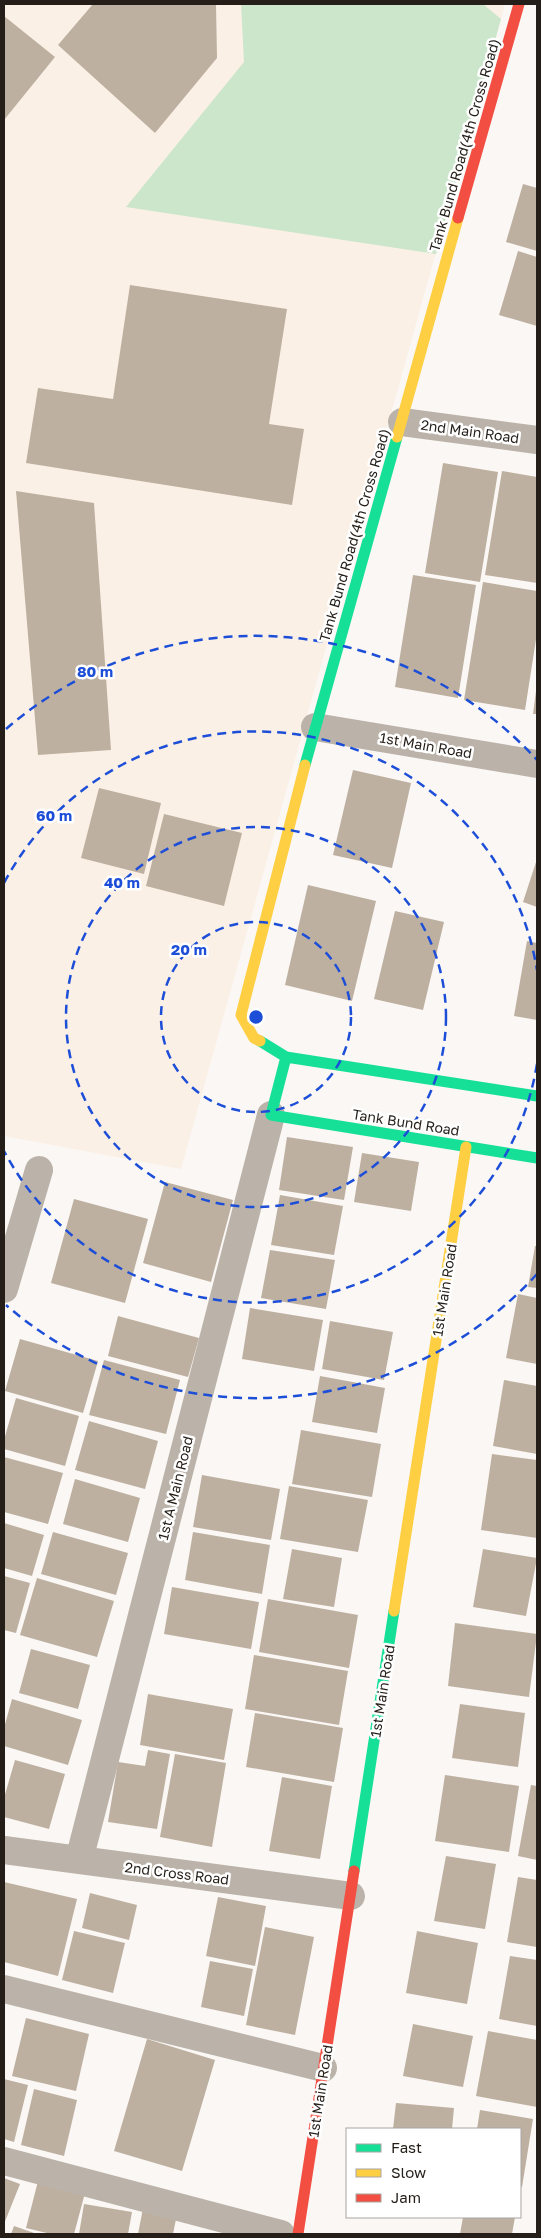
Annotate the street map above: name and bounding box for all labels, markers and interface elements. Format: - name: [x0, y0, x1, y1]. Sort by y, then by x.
- street label: Tank Bund Road(4th Cross Road): [425, 36, 503, 254]
- street label: 2nd Main Road: [420, 416, 520, 446]
- street label: Tank Bund Road(4th Cross Road): [315, 426, 393, 644]
- text: 80 m: [77, 662, 113, 680]
- street label: 1st Main Road: [379, 729, 473, 761]
- text: 60 m: [36, 806, 72, 824]
- text: 40 m: [104, 873, 140, 891]
- text: 20 m: [171, 940, 207, 958]
- centre of rings: [247, 1008, 265, 1026]
- street label: Tank Bund Road: [351, 1105, 461, 1139]
- street label: 1st Main Road: [428, 1243, 460, 1337]
- street label: 1st A Main Road: [154, 1434, 196, 1542]
- street label: 1st Main Road: [366, 1644, 398, 1738]
- street label: 2nd Cross Road: [124, 1858, 230, 1888]
- street label: 1st Main Road: [304, 2044, 336, 2138]
- legend: [346, 2128, 521, 2218]
- text: Fast: [391, 2138, 422, 2156]
- text: Slow: [391, 2163, 426, 2181]
- text: Jam: [391, 2188, 421, 2206]

